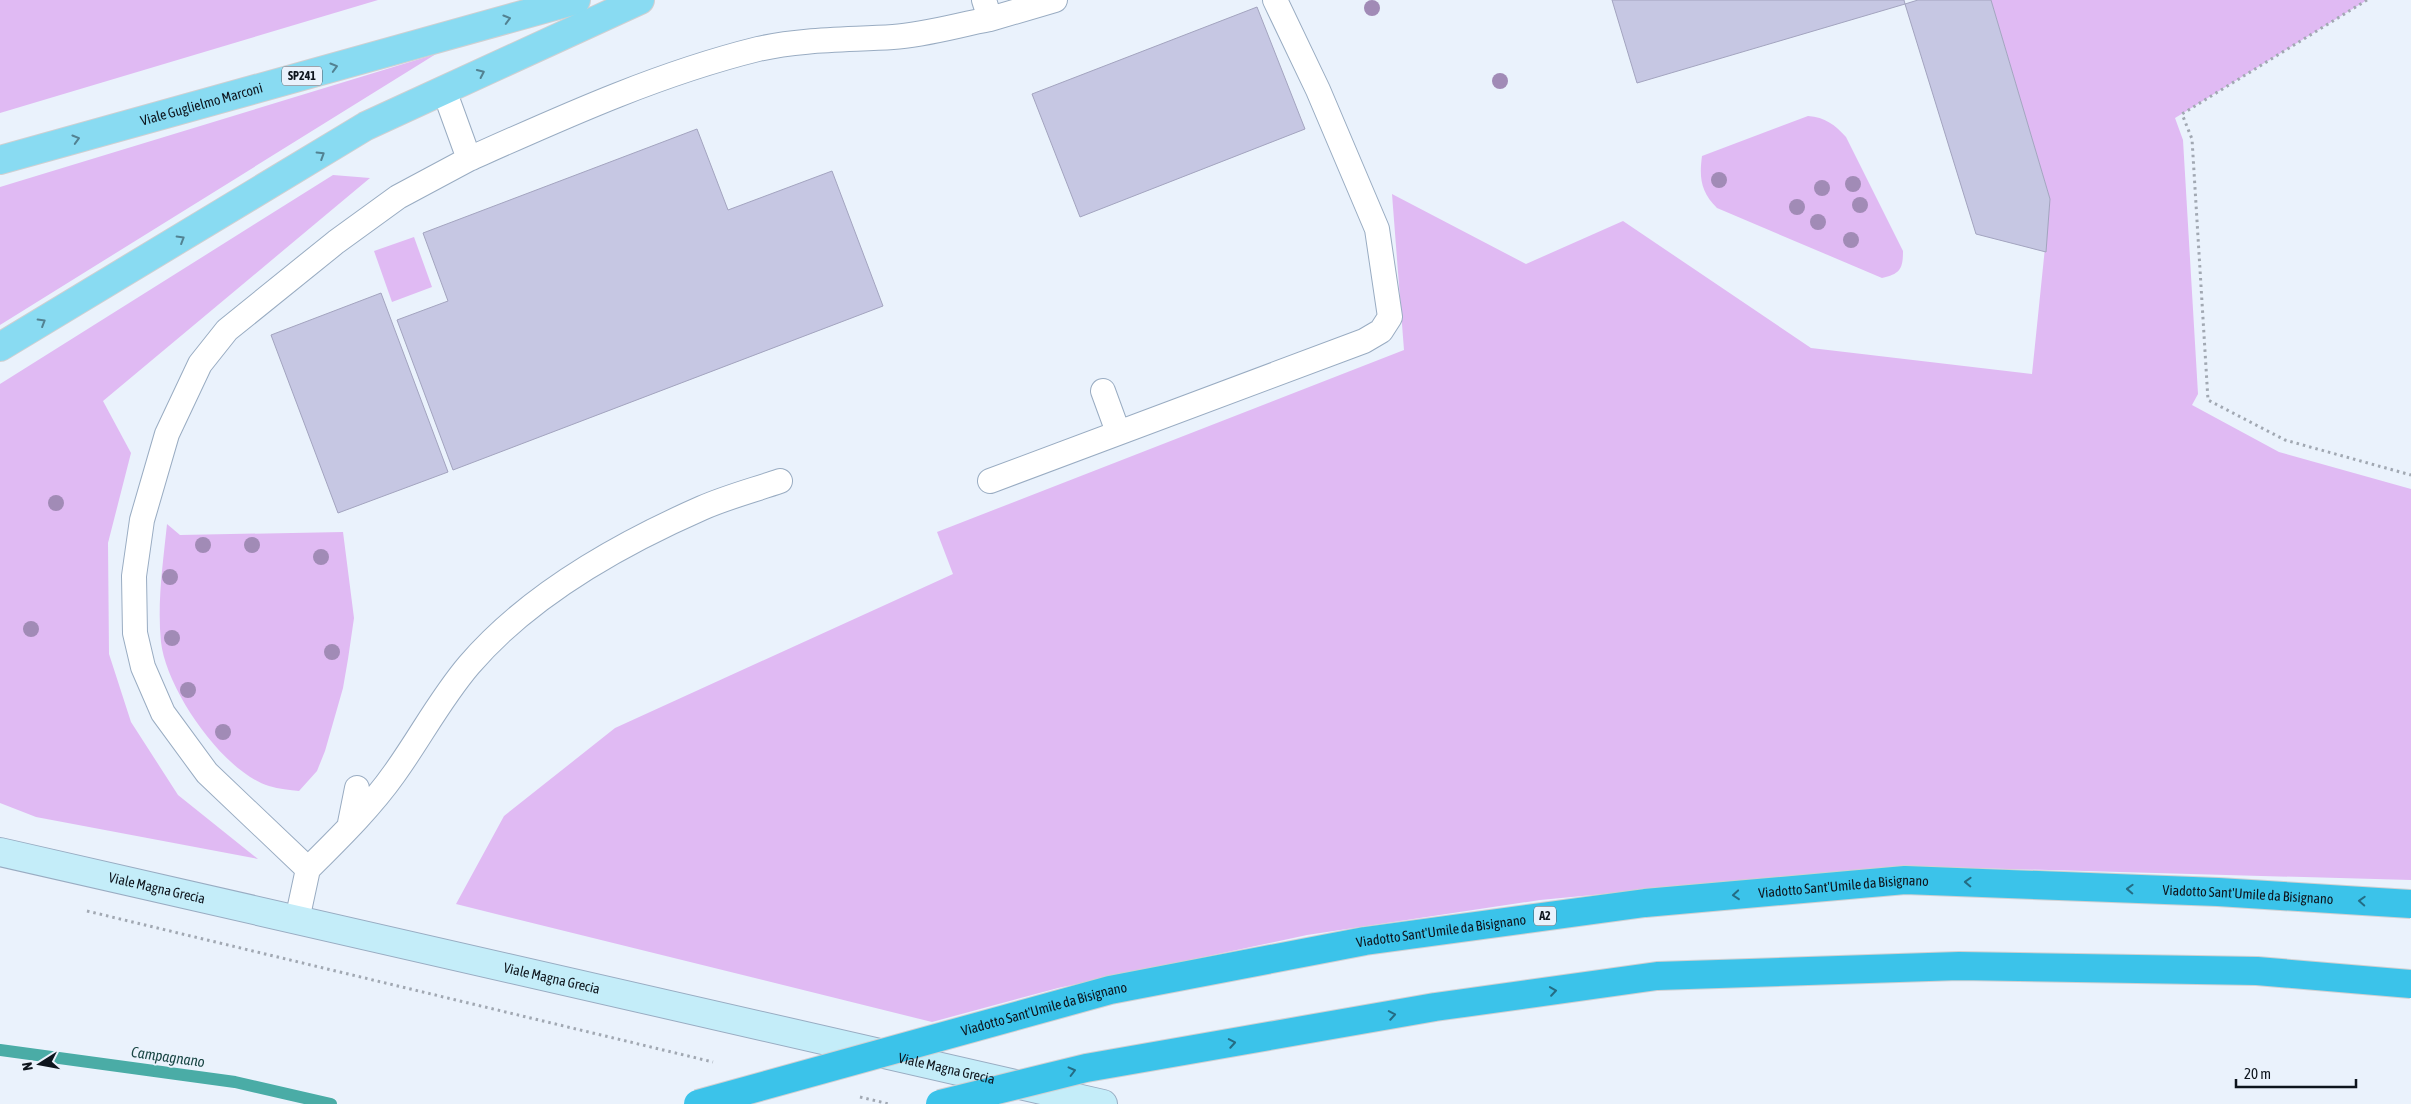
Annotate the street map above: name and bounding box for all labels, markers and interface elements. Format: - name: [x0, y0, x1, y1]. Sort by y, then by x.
- one-way arrow: [503, 14, 511, 25]
- one-way arrow: [329, 63, 337, 73]
- road number: SP241: [282, 66, 322, 85]
- one-way arrow: [476, 69, 485, 79]
- street label: Viale Guglielmo Marconi: [138, 79, 264, 129]
- one-way arrow: [71, 134, 79, 144]
- one-way arrow: [315, 151, 324, 161]
- one-way arrow: [176, 235, 185, 245]
- one-way arrow: [36, 318, 45, 328]
- street label: Viale Magna Grecia: [107, 869, 207, 907]
- street label: Viadotto Sant'Umile da Bisignano: [1758, 872, 1929, 901]
- one-way arrow: [1964, 877, 1972, 888]
- street label: Viadotto Sant'Umile da Bisignano: [2162, 882, 2334, 907]
- one-way arrow: [2126, 883, 2134, 894]
- one-way arrow: [1732, 889, 1740, 900]
- one-way arrow: [2358, 895, 2366, 906]
- road number: A2: [1534, 906, 1556, 926]
- street label: Viadotto Sant'Umile da Bisignano: [1355, 911, 1527, 951]
- street label: Viale Magna Grecia: [502, 959, 602, 997]
- street label: Viadotto Sant'Umile da Bisignano: [959, 979, 1128, 1039]
- one-way arrow: [1549, 986, 1557, 997]
- one-way arrow: [1387, 1010, 1396, 1020]
- one-way arrow: [1227, 1038, 1236, 1048]
- north arrow: [15, 1039, 65, 1089]
- water label: Campagnano: [130, 1043, 206, 1070]
- street label: Viale Magna Grecia: [897, 1050, 996, 1087]
- scale bar: [2236, 1056, 2356, 1088]
- text: N: [19, 1061, 36, 1072]
- text: 20 m: [2244, 1065, 2271, 1082]
- one-way arrow: [1067, 1066, 1076, 1077]

